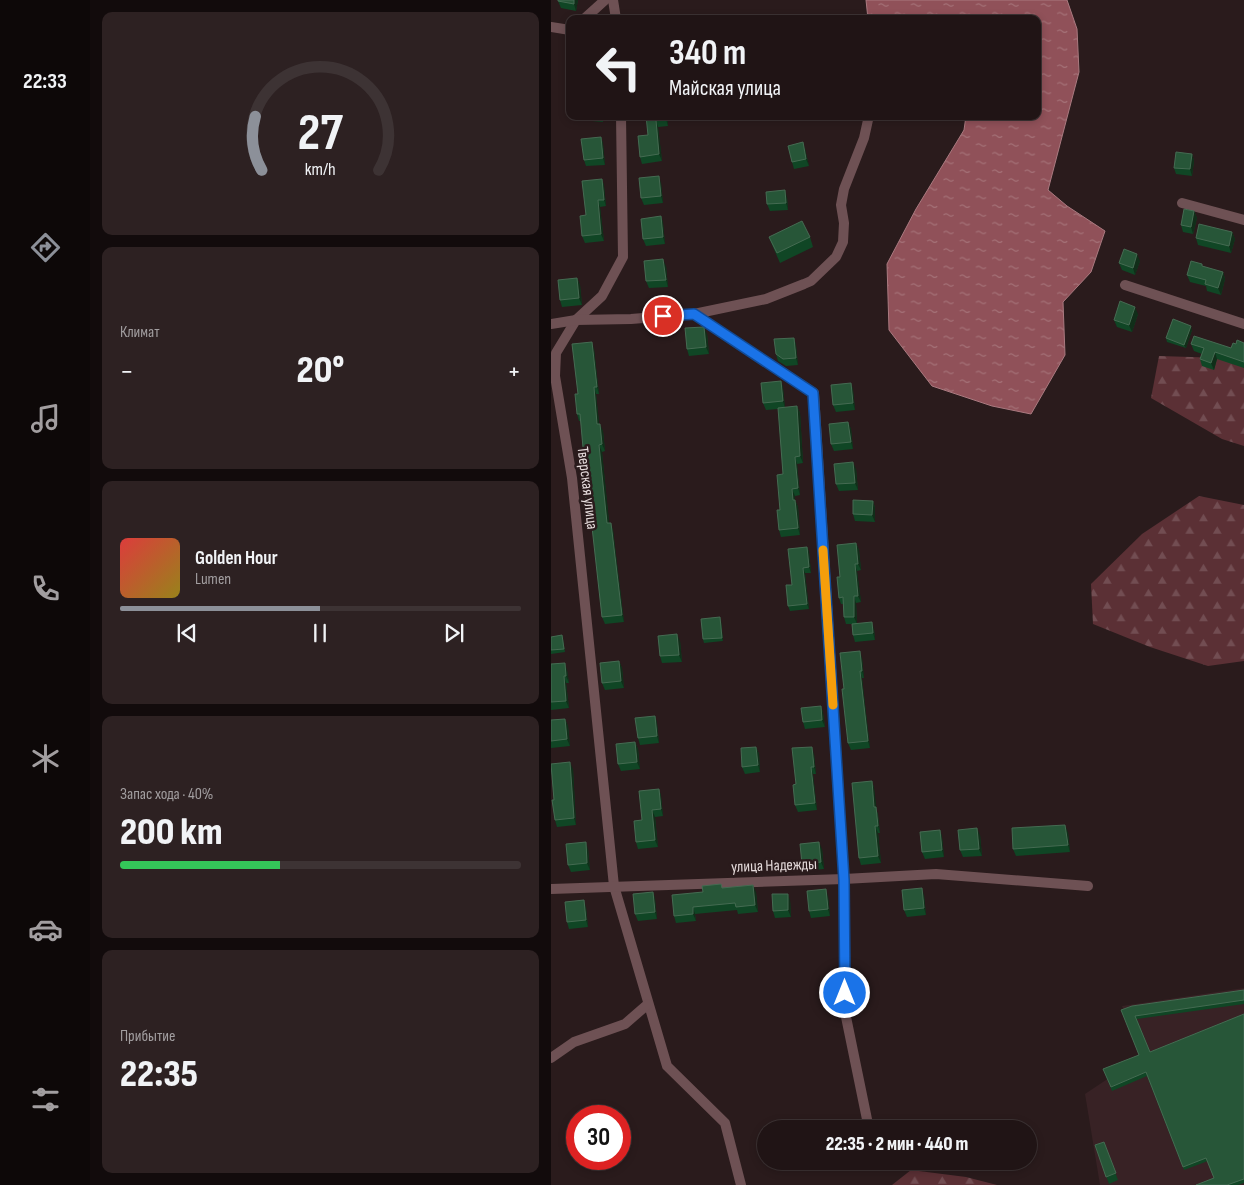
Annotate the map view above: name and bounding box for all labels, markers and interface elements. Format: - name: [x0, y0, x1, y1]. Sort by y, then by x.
- text: 340 m: [669, 32, 746, 75]
- icon: left: [586, 35, 651, 100]
- text: 22:33: [23, 68, 67, 95]
- text: Майская улица: [669, 75, 781, 102]
- text: 27: [298, 102, 344, 165]
- text: km/h: [305, 159, 336, 180]
- icon: directions: [28, 230, 63, 265]
- pin: [642, 295, 684, 337]
- icon: arrive: [649, 302, 677, 330]
- text: Климат: [120, 323, 160, 342]
- text: 20°: [297, 348, 344, 393]
- text: −: [120, 355, 134, 388]
- text: +: [507, 355, 521, 388]
- icon: music: [28, 401, 63, 436]
- street label: Тверская улица: [572, 445, 602, 531]
- text: Golden Hour: [195, 547, 278, 570]
- text: Lumen: [195, 570, 231, 589]
- icon: phone: [28, 571, 63, 606]
- icon: previous: [173, 619, 201, 647]
- icon: pause: [306, 619, 334, 647]
- icon: next: [440, 619, 468, 647]
- icon: climate: [28, 741, 63, 776]
- text: Запас хода · 40%: [120, 785, 213, 804]
- text: 200 km: [120, 810, 222, 855]
- street label: улица Надежды: [731, 855, 817, 877]
- icon: car: [28, 912, 63, 947]
- position arrow: [818, 966, 870, 1018]
- text: Прибытие: [120, 1027, 175, 1046]
- text: 22:35: [120, 1052, 198, 1097]
- icon: filters: [28, 1082, 63, 1117]
- speed limit sign: 30: [566, 1105, 631, 1170]
- text: 22:35 · 2 мин · 440 m: [826, 1133, 968, 1156]

